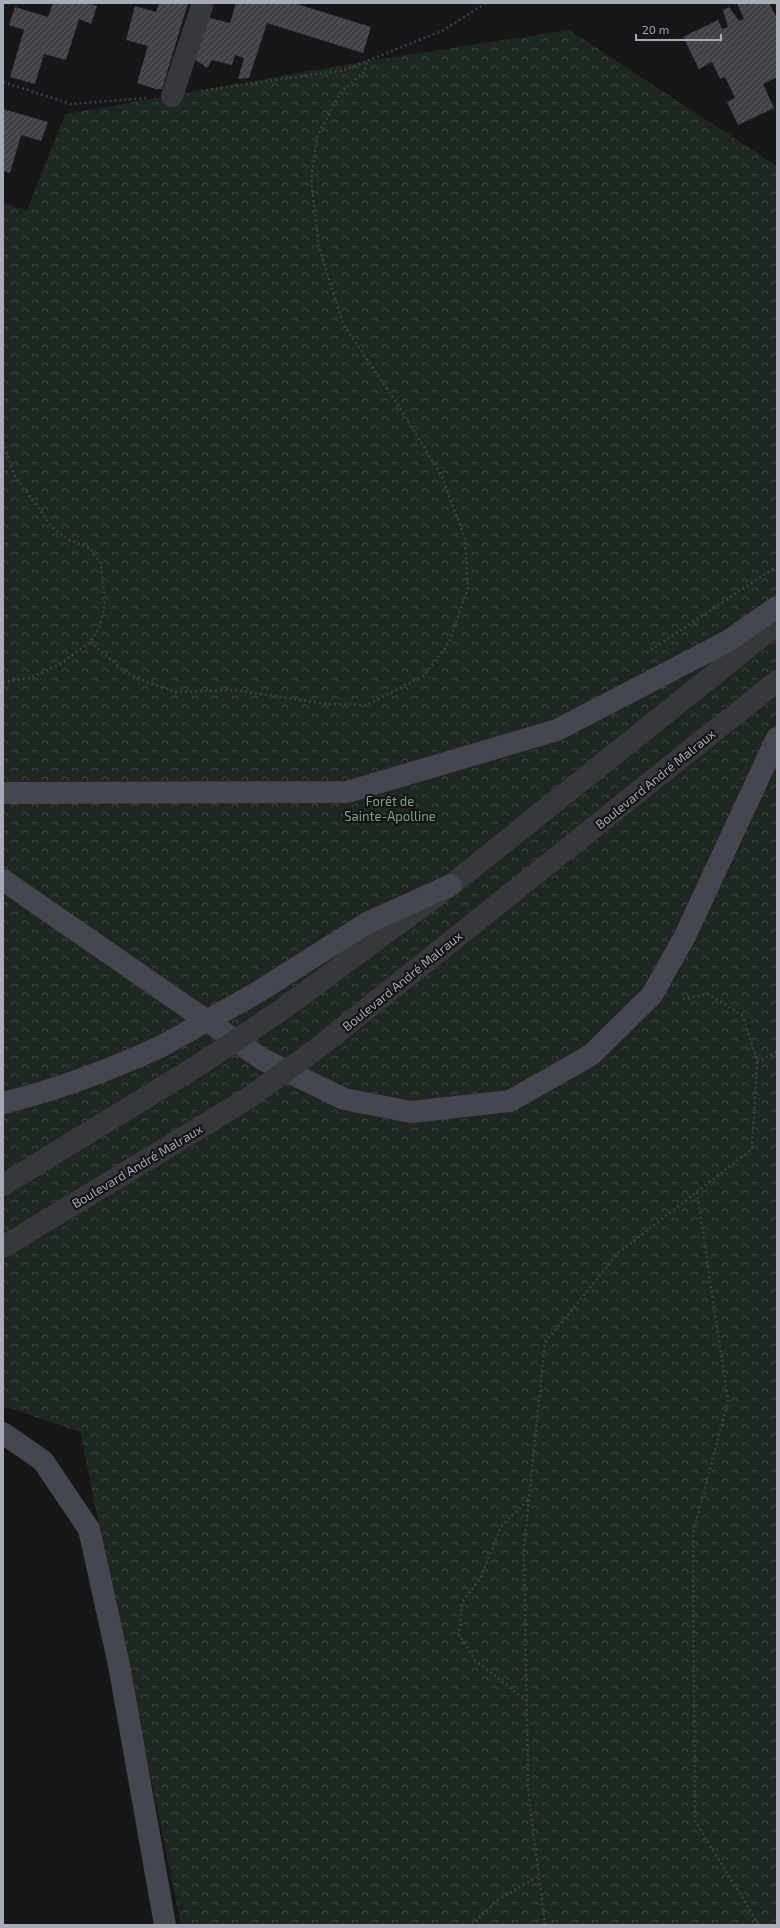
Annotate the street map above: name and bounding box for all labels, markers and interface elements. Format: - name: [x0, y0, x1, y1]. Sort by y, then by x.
- scale bar: [636, 16, 721, 42]
- text: 20 m: [642, 22, 669, 36]
- street label: Boulevard André Malraux: [592, 726, 718, 832]
- park label: Forêt de Sainte-Apolline: [344, 793, 436, 824]
- street label: Boulevard André Malraux: [339, 928, 465, 1034]
- street label: Boulevard André Malraux: [69, 1121, 205, 1211]

